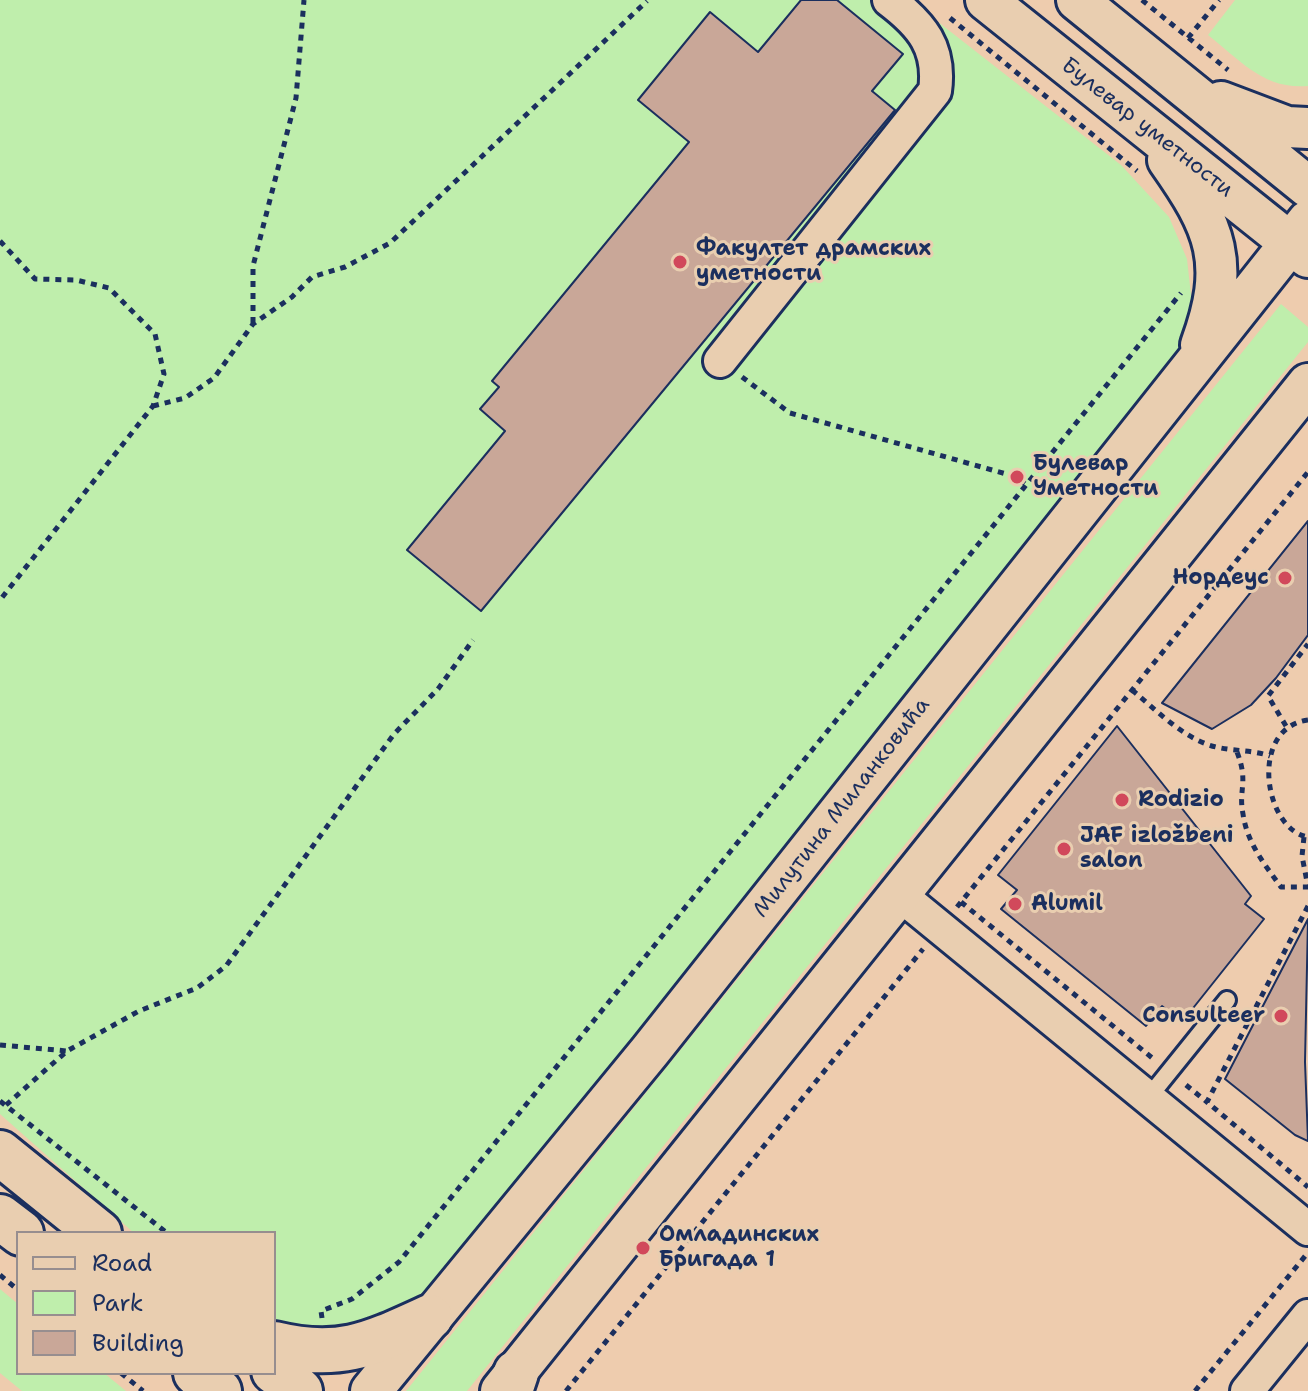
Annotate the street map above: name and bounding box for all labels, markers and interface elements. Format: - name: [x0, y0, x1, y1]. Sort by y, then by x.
- street label: Булевар уметности: [1056, 53, 1238, 203]
- place label: Факултет драмских уметности: [696, 236, 931, 288]
- marker: Факултет драмских уметности: [671, 253, 689, 271]
- place label: Булевар Уметности: [1033, 451, 1158, 502]
- marker: Булевар Уметности: [1008, 468, 1026, 486]
- place label: Нордеус: [1173, 565, 1269, 591]
- marker: Нордеус: [1276, 569, 1294, 587]
- street label: Милутина Миланковића: [748, 693, 936, 923]
- place label: Rodizio: [1138, 787, 1224, 813]
- marker: Rodizio: [1113, 791, 1131, 809]
- place label: JAF izložbeni salon: [1080, 823, 1233, 874]
- marker: JAF izložbeni salon: [1055, 840, 1073, 858]
- place label: Alumil: [1031, 891, 1103, 917]
- marker: Alumil: [1006, 895, 1024, 913]
- place label: Consulteer: [1142, 1003, 1265, 1029]
- marker: Consulteer: [1272, 1007, 1290, 1025]
- place label: Омладинских Бригада 1: [659, 1222, 819, 1274]
- legend: [16, 1231, 276, 1375]
- marker: Омладинских Бригада 1: [634, 1239, 652, 1257]
- text: Road: [92, 1247, 152, 1279]
- text: Park: [92, 1287, 144, 1319]
- text: Building: [92, 1327, 184, 1359]

